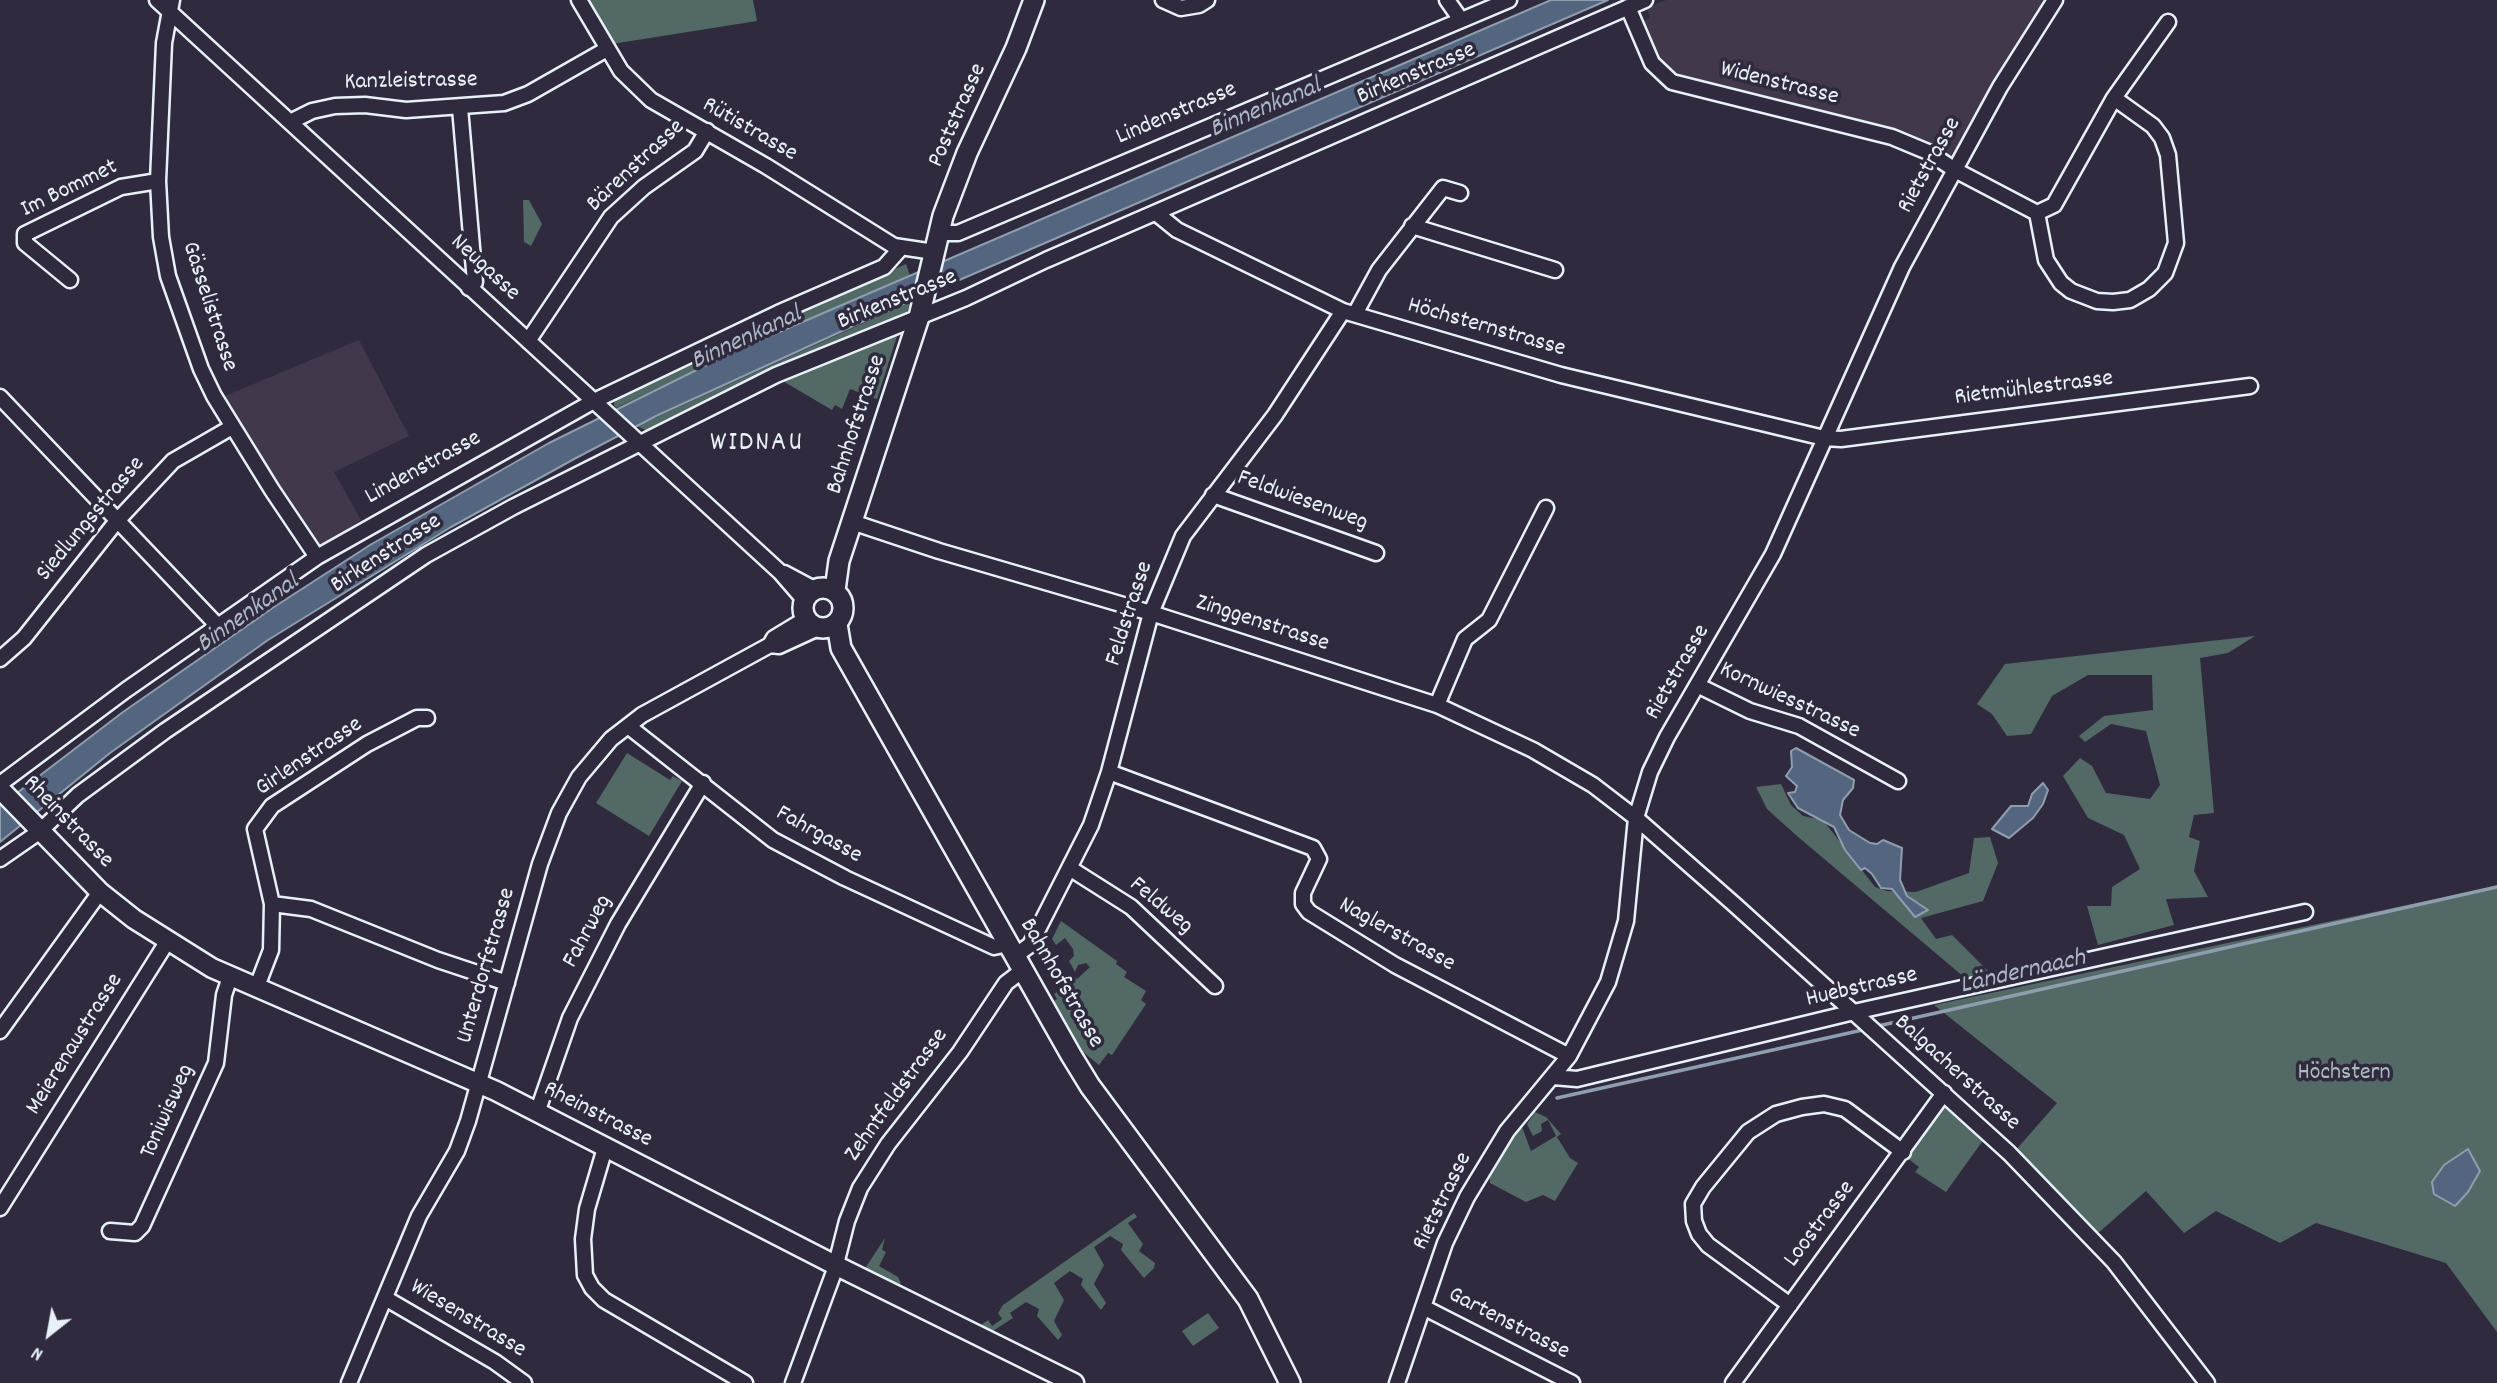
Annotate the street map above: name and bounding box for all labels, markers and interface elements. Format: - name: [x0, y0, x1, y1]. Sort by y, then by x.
- street label: Birkenstrasse: [1353, 37, 1481, 113]
- street label: Widenstrasse: [1717, 56, 1841, 114]
- street label: Poststrasse: [923, 60, 995, 172]
- street label: Kanzleistrasse: [344, 67, 478, 99]
- water label: Binnenkanal: [1206, 73, 1326, 147]
- street label: Lindenstrasse: [1112, 77, 1242, 153]
- street label: Rütistrasse: [696, 92, 802, 170]
- street label: Rietstrasse: [1893, 113, 1969, 219]
- street label: Bärenstrasse: [582, 114, 692, 220]
- street label: Im Bommet: [17, 154, 123, 226]
- street label: Neugasse: [443, 229, 525, 309]
- street label: Gässelistrasse: [173, 238, 243, 376]
- street label: Birkenstrasse: [834, 264, 962, 338]
- street label: Höchsternstrasse: [1404, 293, 1568, 365]
- water label: Binnenkanal: [687, 301, 807, 379]
- street label: Bahnhofstrasse: [822, 352, 894, 498]
- street label: Rietmühlestrasse: [1953, 366, 2115, 414]
- street label: Lindenstrasse: [361, 425, 487, 513]
- district label: WIDNAU: [711, 428, 803, 462]
- street label: Siedlungsstrasse: [31, 452, 153, 588]
- street label: Feldwiesenweg: [1233, 465, 1371, 539]
- street label: Birkenstrasse: [326, 509, 448, 601]
- street label: Feldstrasse: [1101, 558, 1161, 670]
- water label: Binnenkanal: [192, 568, 306, 662]
- street label: Zinggenstrasse: [1192, 590, 1332, 660]
- street label: Rietstrasse: [1640, 620, 1718, 726]
- street label: Kornwiesstrasse: [1714, 657, 1864, 747]
- street label: Girlenstrasse: [251, 712, 369, 804]
- street label: Rheinstrasse: [15, 770, 119, 876]
- street label: Fahrgasse: [770, 801, 866, 871]
- street label: Feldweg: [1122, 872, 1198, 942]
- street label: Unterdorfstrasse: [452, 885, 524, 1047]
- street label: Fahrweg: [558, 891, 620, 973]
- street label: Naglerstrasse: [1333, 892, 1459, 980]
- street label: Bahnhofstrasse: [1011, 914, 1109, 1054]
- water label: Ländernaach: [1957, 944, 2089, 1004]
- street label: Huebstrasse: [1803, 962, 1921, 1016]
- street label: Meierenaustrasse: [21, 969, 131, 1121]
- street label: Balgacherstrasse: [1887, 1010, 2025, 1138]
- street label: Zehntfeldstrasse: [840, 1024, 956, 1168]
- street label: Toniwisweg: [135, 1060, 203, 1164]
- park label: Höchstern: [2297, 1061, 2391, 1089]
- street label: Rheinstrasse: [538, 1076, 656, 1156]
- street label: Rietstrasse: [1408, 1148, 1480, 1256]
- street label: Loostrasse: [1779, 1176, 1863, 1274]
- street label: Wiesenstrasse: [404, 1274, 530, 1366]
- street label: Gartenstrasse: [1442, 1282, 1574, 1368]
- north arrow: [14, 1299, 84, 1369]
- text: N: [27, 1338, 49, 1366]

